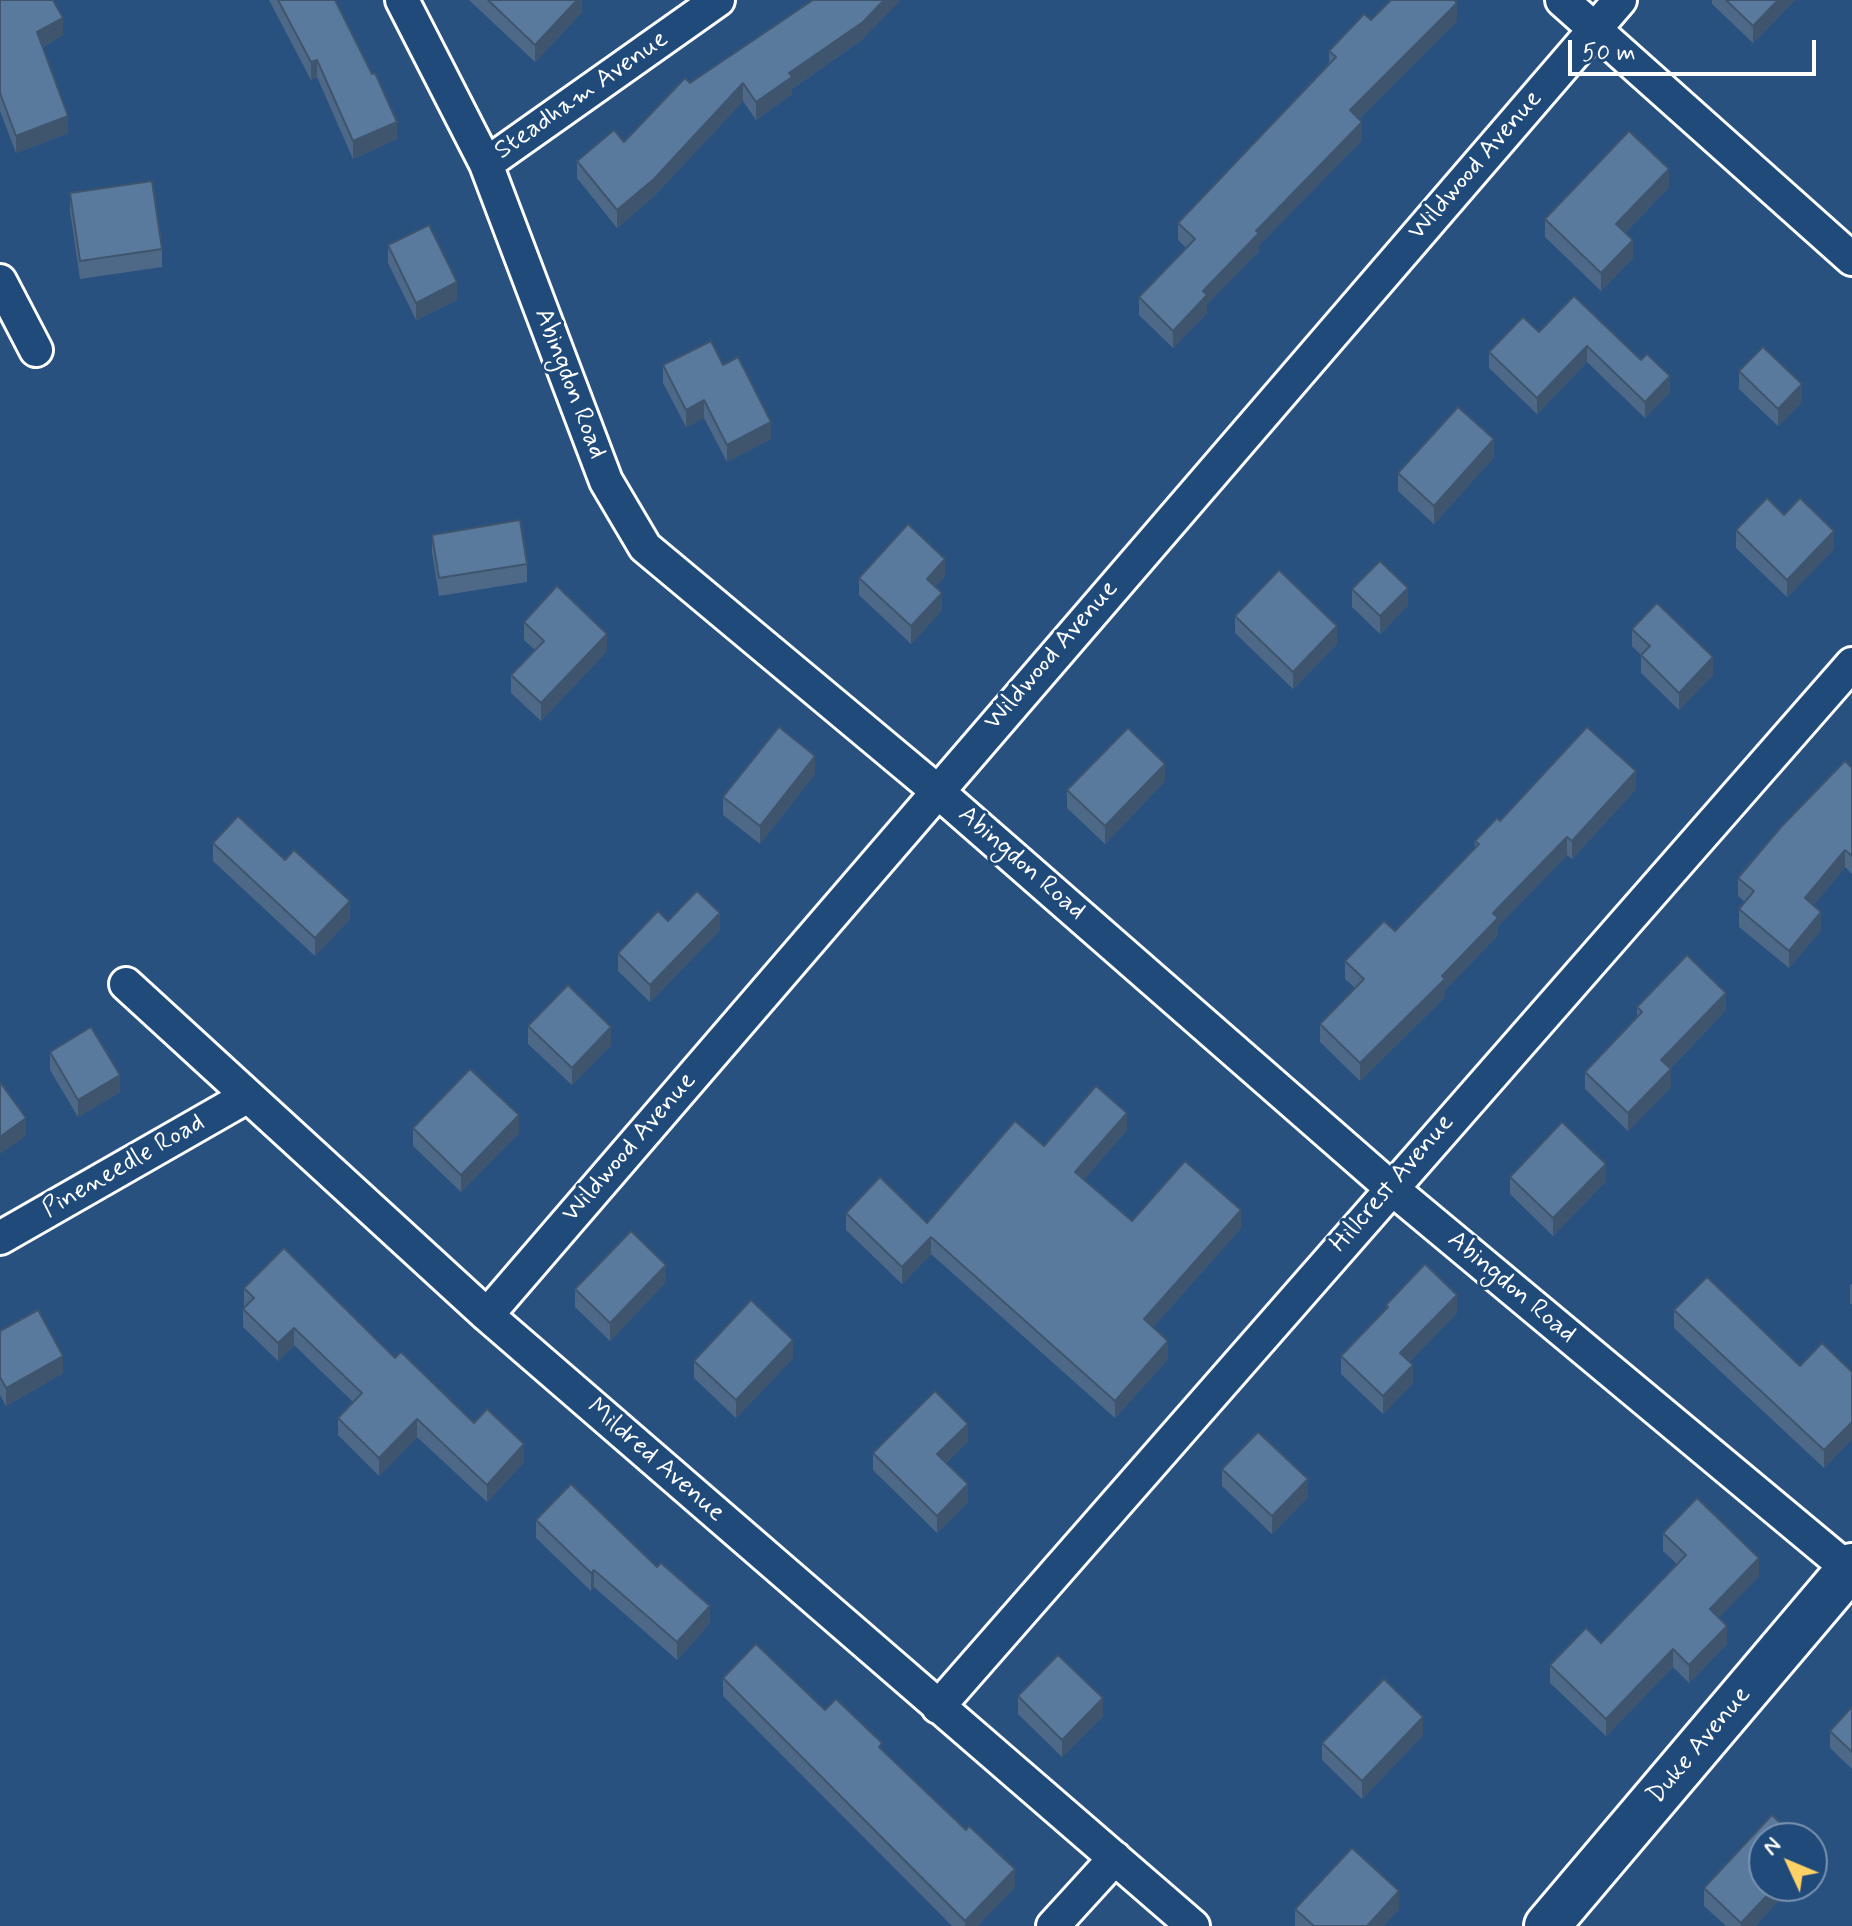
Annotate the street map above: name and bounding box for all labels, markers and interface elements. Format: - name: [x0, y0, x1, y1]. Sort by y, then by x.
- street label: Steadham Avenue: [489, 24, 675, 168]
- scale bar: [1572, 24, 1820, 74]
- text: 50 m: [1582, 38, 1636, 69]
- street label: Wildwood Avenue: [1402, 85, 1550, 247]
- street label: Abingdon Road: [526, 304, 612, 464]
- street label: Wildwood Avenue: [978, 575, 1126, 737]
- street label: Abingdon Road: [951, 800, 1091, 928]
- street label: Wildwood Avenue: [556, 1067, 704, 1229]
- street label: Pineneedle Road: [37, 1108, 211, 1226]
- street label: Hillcrest Avenue: [1324, 1108, 1462, 1260]
- street label: Abingdon Road: [1440, 1225, 1582, 1351]
- street label: Mildred Avenue: [580, 1393, 730, 1529]
- street label: Duke Avenue: [1642, 1681, 1758, 1811]
- north arrow: [1748, 1822, 1828, 1902]
- text: N: [1757, 1832, 1787, 1862]

